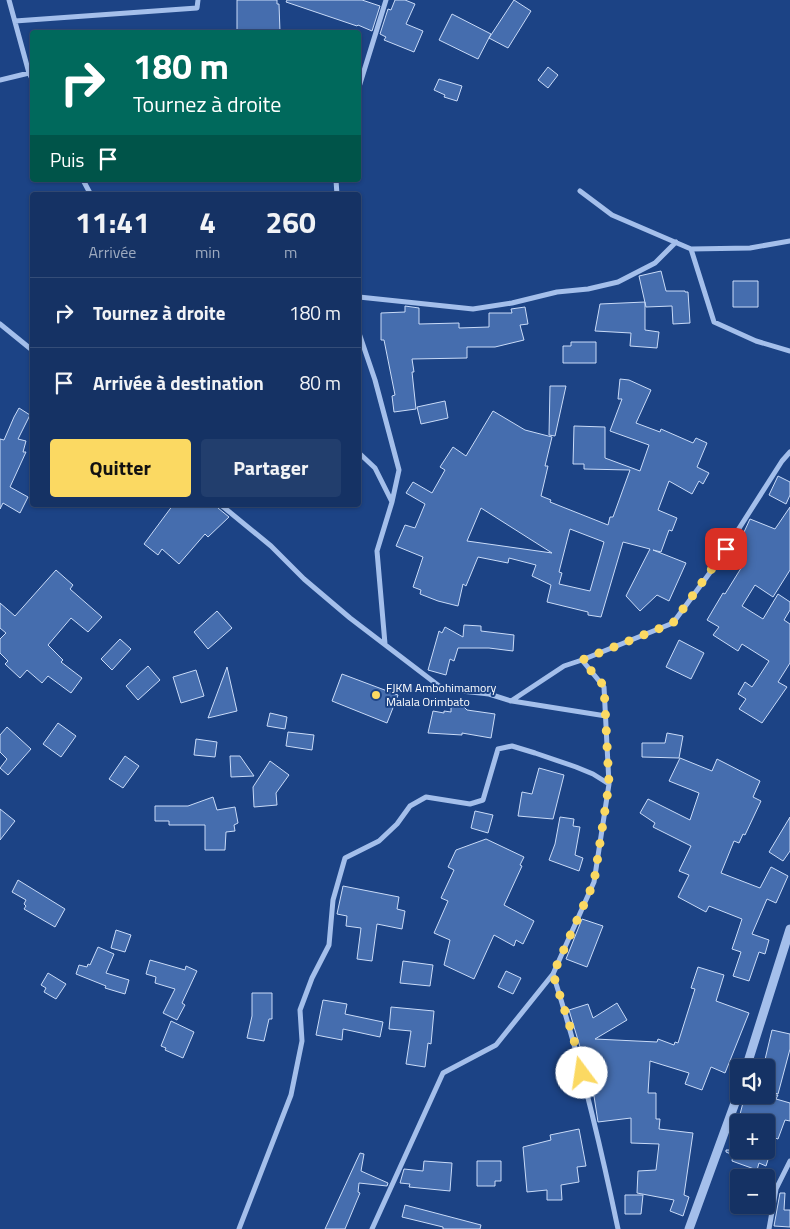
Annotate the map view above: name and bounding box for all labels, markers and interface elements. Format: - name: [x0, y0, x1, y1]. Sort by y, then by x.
- text: 180 m: [133, 39, 229, 93]
- icon: right: [50, 50, 115, 115]
- text: Tournez à droite: [133, 87, 281, 121]
- text: Puis: [50, 145, 84, 174]
- icon: arrive: [94, 145, 122, 173]
- text: 11:41: [75, 199, 150, 245]
- text: 4: [199, 199, 216, 245]
- text: 260: [266, 199, 316, 245]
- text: Arrivée: [89, 240, 136, 264]
- text: min: [195, 240, 220, 264]
- text: m: [284, 240, 297, 264]
- text: Tournez à droite: [93, 298, 225, 327]
- text: 180 m: [289, 298, 341, 327]
- icon: right: [50, 299, 78, 327]
- text: Arrivée à destination: [93, 368, 264, 397]
- text: 80 m: [300, 368, 341, 397]
- icon: arrive: [50, 369, 78, 397]
- button: Quitter: [50, 439, 191, 497]
- button: Partager: [201, 439, 341, 497]
- pin: [705, 528, 747, 570]
- icon: arrive: [712, 535, 740, 563]
- place label: FJKM Ambohimamory Malala Orimbato: [386, 678, 497, 711]
- marker: FJKM Ambohimamory Malala Orimbato: [370, 689, 382, 701]
- position arrow: [555, 1046, 607, 1098]
- map controls: [730, 1059, 775, 1214]
- button: sound: [730, 1059, 775, 1104]
- button: +: [730, 1114, 775, 1159]
- button: −: [730, 1169, 775, 1214]

